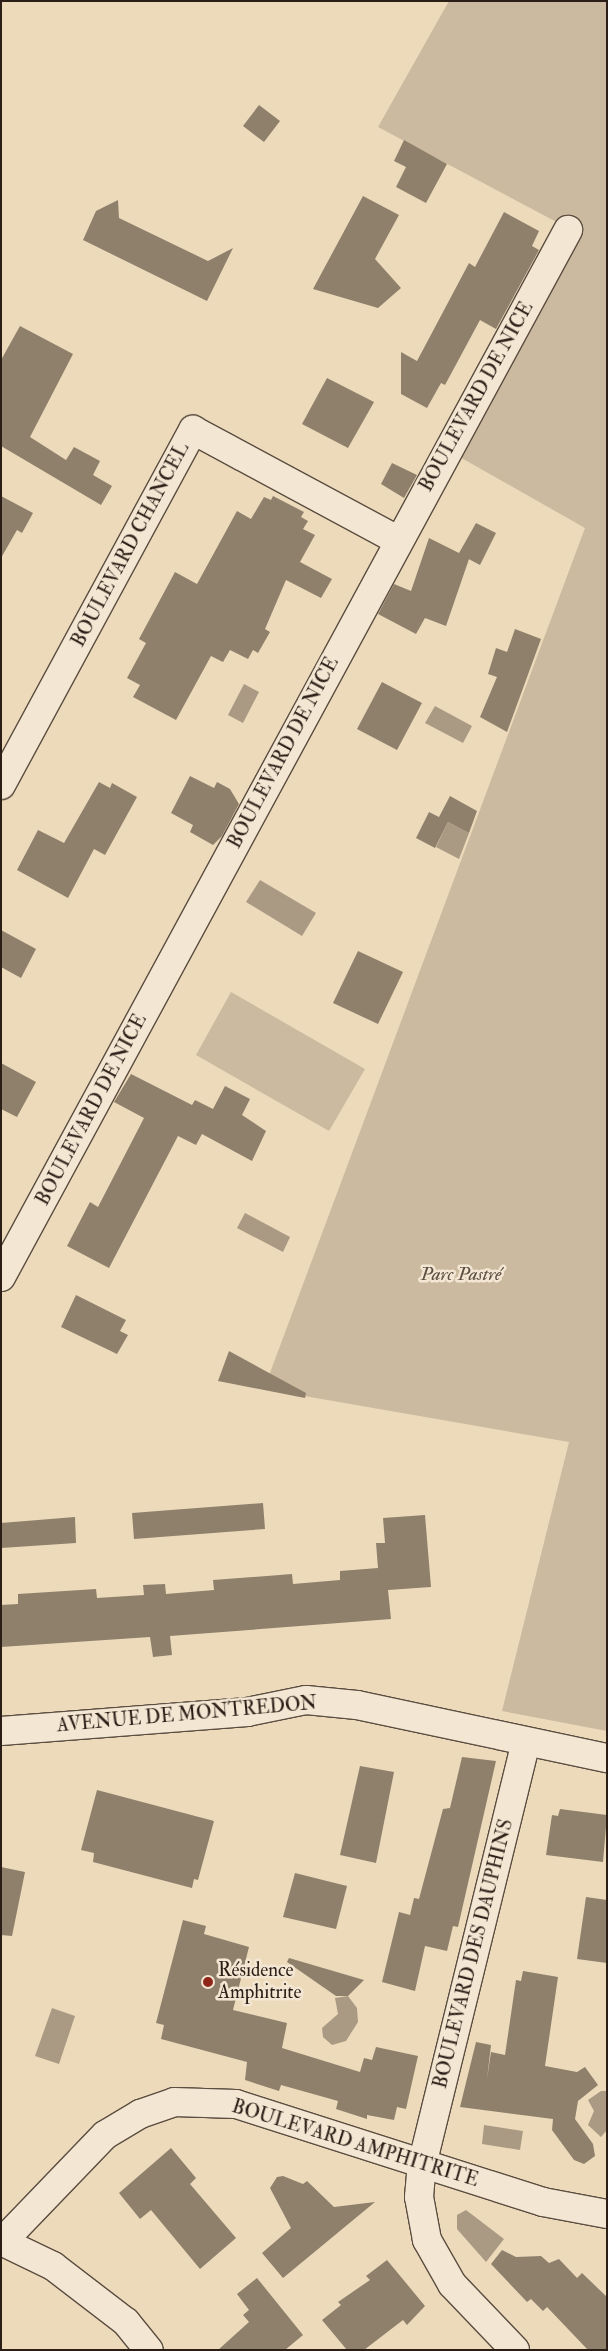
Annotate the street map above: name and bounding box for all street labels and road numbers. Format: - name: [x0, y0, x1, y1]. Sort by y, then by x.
- street label: BOULEVARD DE NICE: [415, 298, 539, 496]
- street label: BOULEVARD CHANCEL: [67, 439, 195, 651]
- street label: BOULEVARD DE NICE: [224, 653, 344, 853]
- street label: BOULEVARD DE NICE: [32, 1010, 152, 1210]
- street label: AVENUE DE MONTREDON: [56, 1692, 318, 1738]
- street label: BOULEVARD DES DAUPHINS: [429, 1817, 519, 2091]
- street label: BOULEVARD AMPHITRITE: [229, 2096, 481, 2192]

